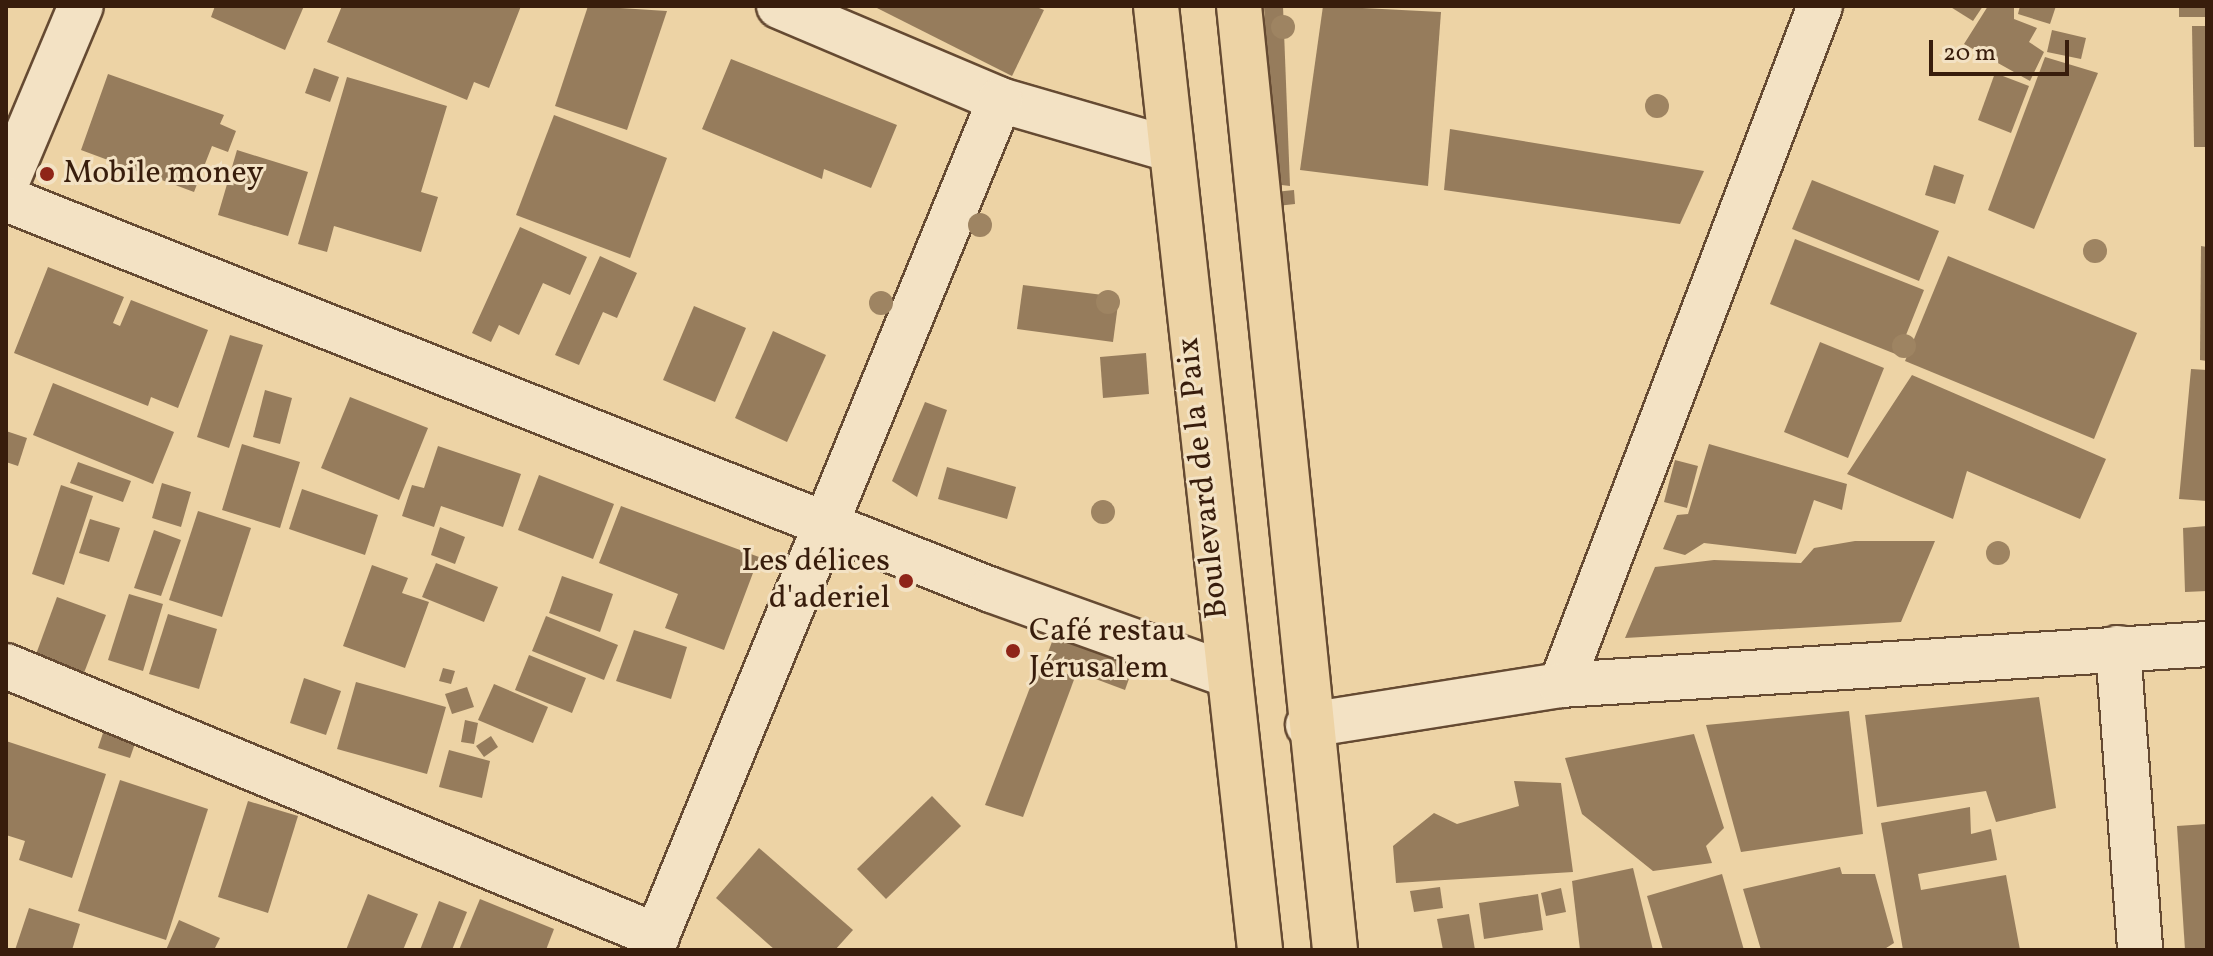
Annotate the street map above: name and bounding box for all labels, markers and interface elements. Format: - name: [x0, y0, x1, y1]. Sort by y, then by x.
- scale bar: [1933, 24, 2073, 74]
- text: 20 m: [1943, 37, 1996, 71]
- place label: Mobile money: [63, 155, 264, 193]
- marker: Mobile money: [38, 165, 56, 183]
- street label: Boulevard de la Paix: [1170, 336, 1238, 620]
- place label: Les délices d'aderiel: [741, 544, 890, 619]
- marker: Les délices d'aderiel: [897, 572, 915, 590]
- place label: Café restau Jérusalem: [1029, 614, 1186, 689]
- marker: Café restau Jérusalem: [1004, 642, 1022, 660]

